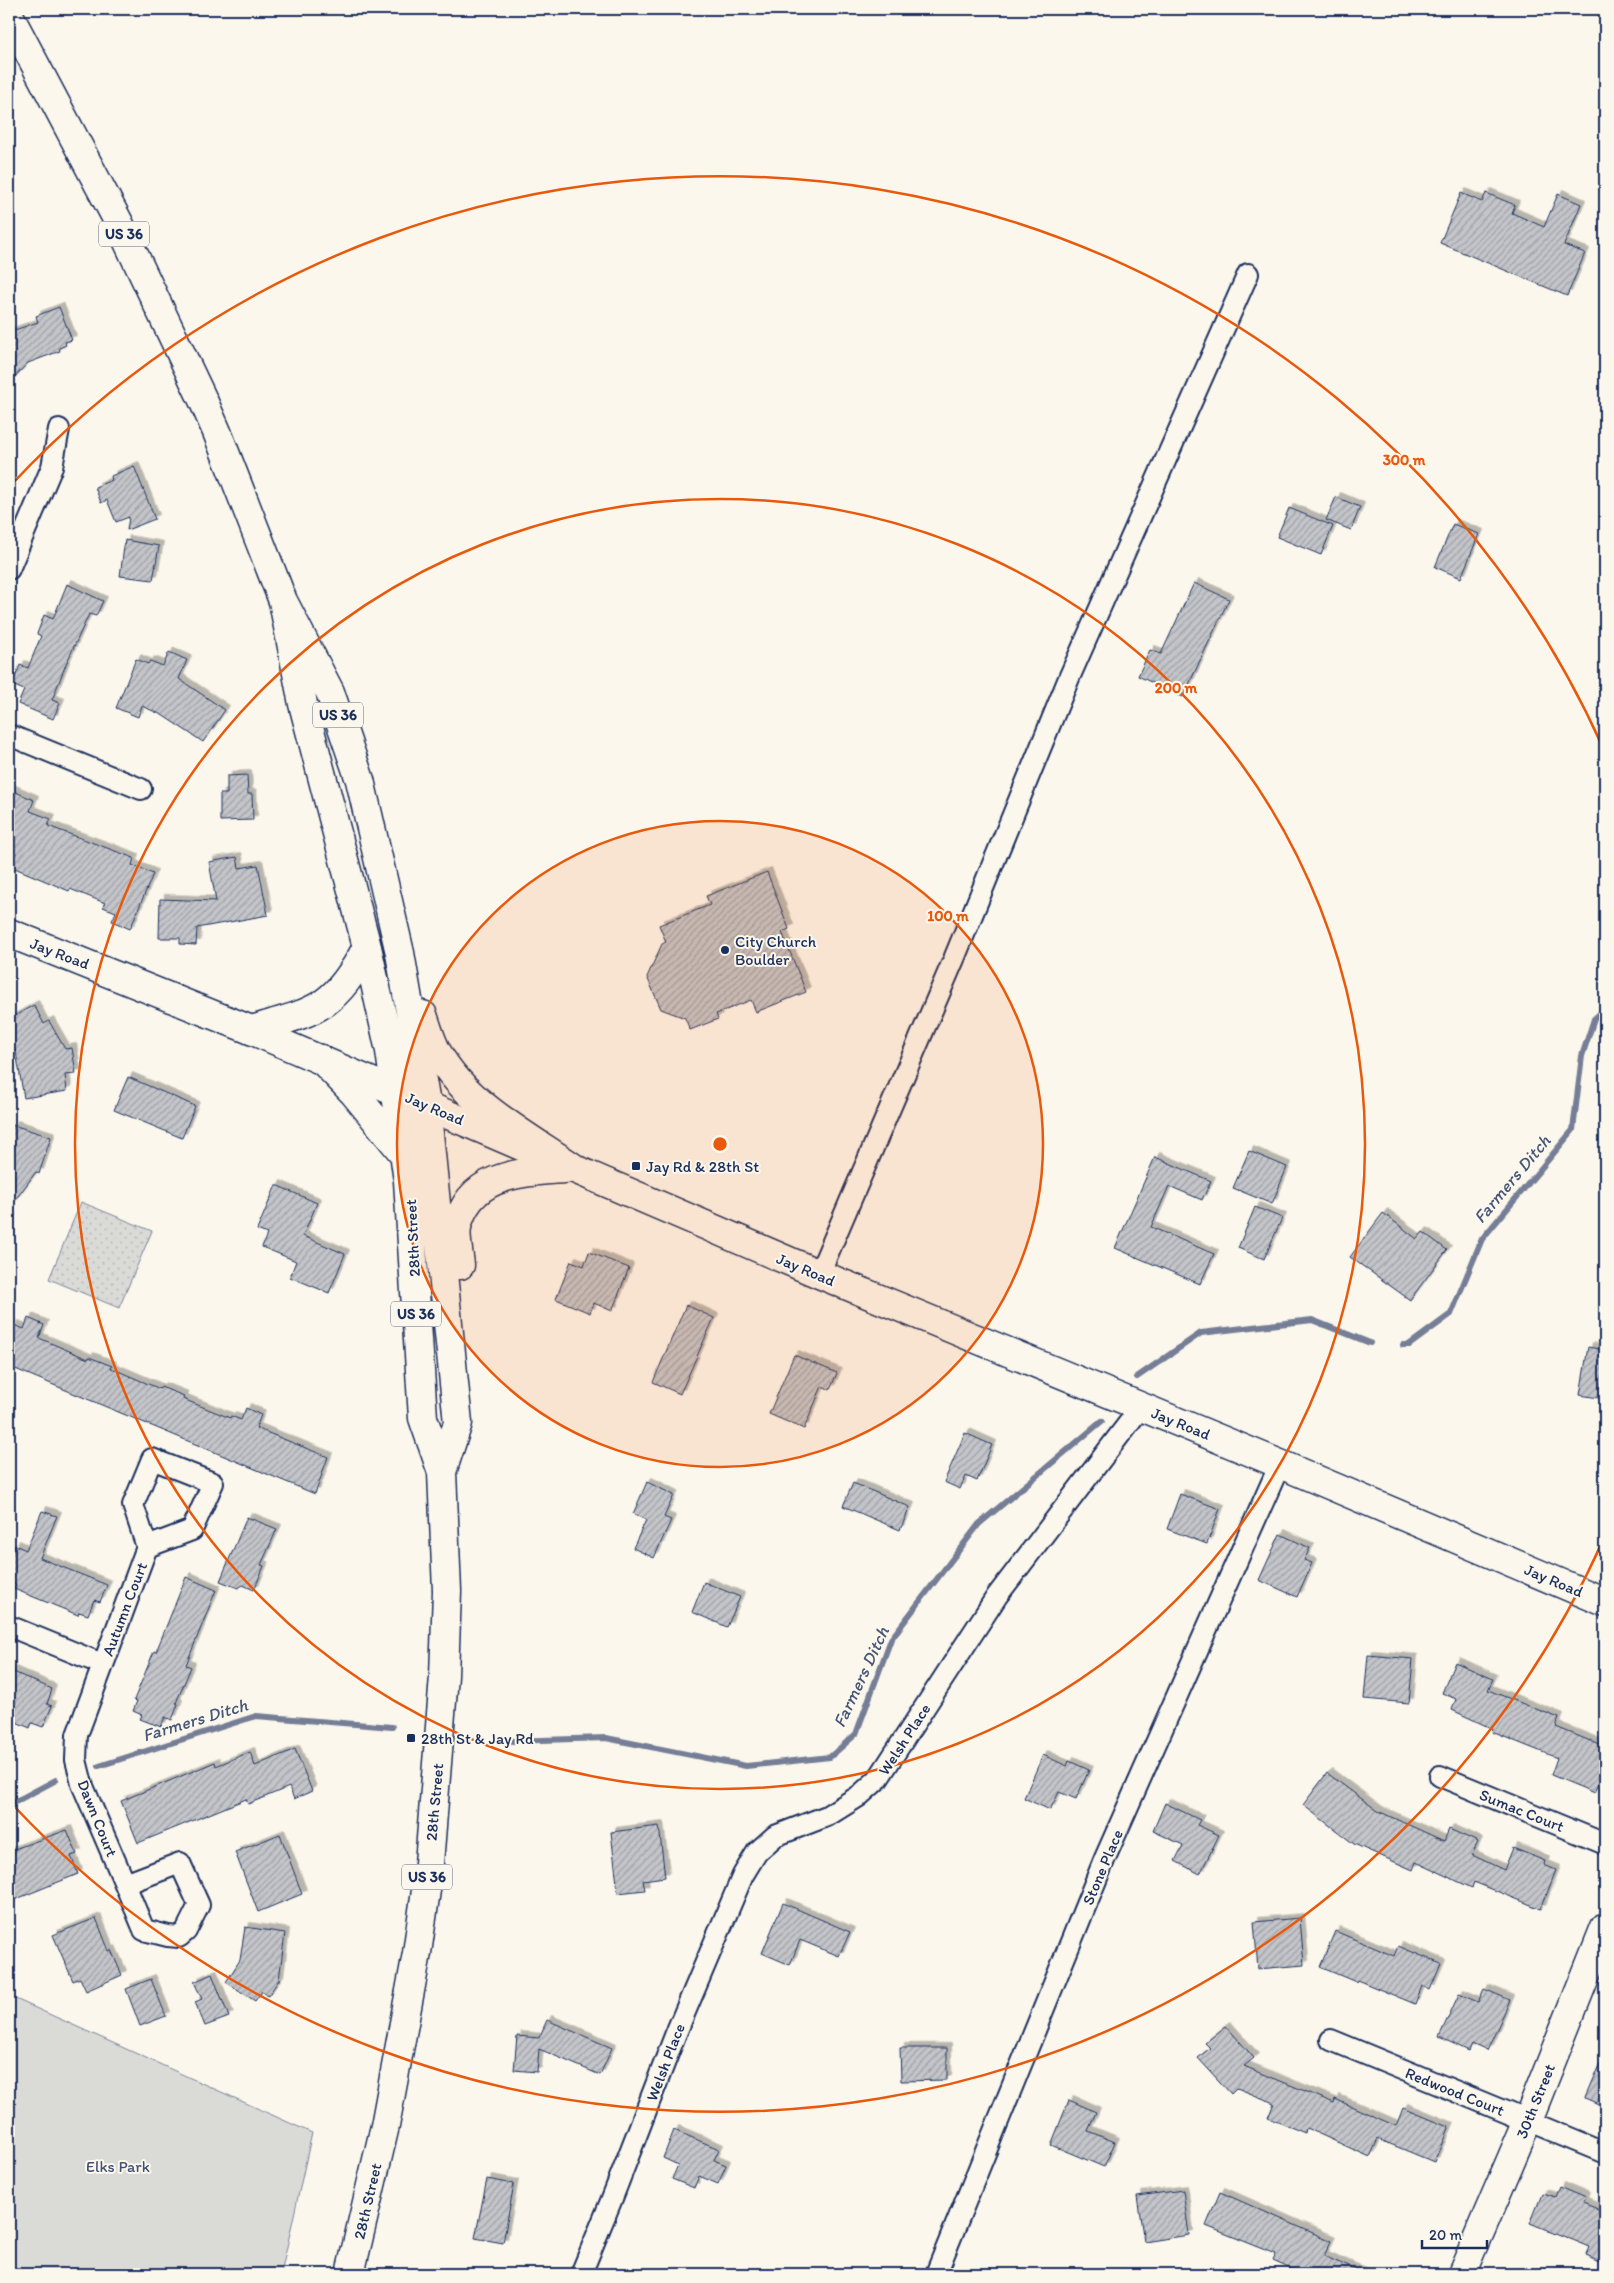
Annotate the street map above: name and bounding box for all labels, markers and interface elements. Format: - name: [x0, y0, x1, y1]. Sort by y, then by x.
- road number: US 36: [99, 222, 149, 246]
- text: 300 m: [1383, 451, 1426, 469]
- text: 200 m: [1155, 679, 1198, 697]
- road number: US 36: [313, 702, 363, 728]
- text: 100 m: [927, 907, 969, 925]
- place label: City Church Boulder: [735, 932, 817, 969]
- street label: Jay Road: [28, 934, 92, 974]
- marker: City Church Boulder: [719, 944, 731, 956]
- street label: Jay Road: [403, 1088, 467, 1129]
- water label: Farmers Ditch: [1469, 1130, 1556, 1228]
- centre of rings: [711, 1135, 729, 1153]
- place label: Jay Rd & 28th St: [646, 1157, 759, 1176]
- marker: Jay Rd & 28th St: [630, 1160, 642, 1172]
- street label: 28th Street: [401, 1199, 424, 1277]
- street label: Jay Road: [774, 1249, 838, 1290]
- road number: US 36: [391, 1302, 441, 1326]
- street label: Jay Road: [1149, 1403, 1213, 1444]
- street label: Autumn Court: [98, 1560, 151, 1659]
- street label: Jay Road: [1522, 1560, 1586, 1601]
- water label: Farmers Ditch: [828, 1623, 894, 1731]
- water label: Farmers Ditch: [140, 1693, 251, 1746]
- street label: Welsh Place: [874, 1700, 935, 1779]
- place label: 28th St & Jay Rd: [421, 1729, 534, 1748]
- marker: 28th St & Jay Rd: [405, 1732, 417, 1744]
- street label: 28th Street: [422, 1763, 447, 1842]
- street label: Dawn Court: [73, 1777, 122, 1860]
- street label: Sumac Court: [1477, 1785, 1567, 1836]
- street label: Stone Place: [1078, 1827, 1127, 1908]
- road number: US 36: [402, 1864, 452, 1890]
- street label: Welsh Place: [642, 2021, 689, 2104]
- street label: 30th Street: [1512, 2061, 1559, 2141]
- street label: Redwood Court: [1403, 2063, 1507, 2120]
- park label: Elks Park: [86, 2157, 150, 2176]
- street label: 28th Street: [350, 2161, 385, 2241]
- scale bar: [1422, 2218, 1486, 2250]
- text: 20 m: [1429, 2226, 1463, 2244]

